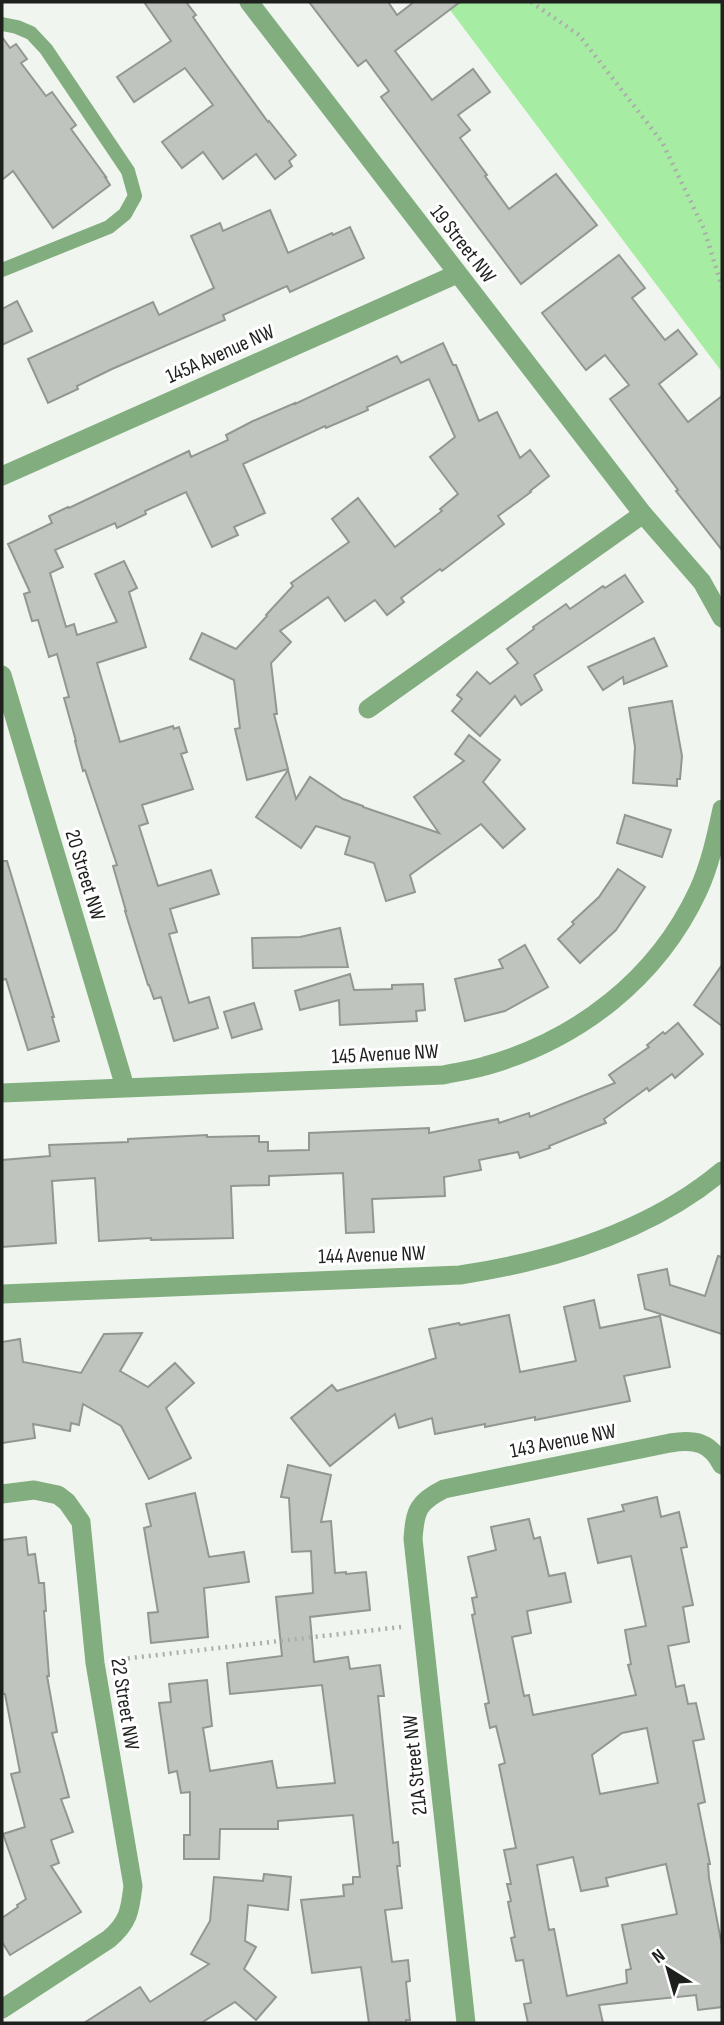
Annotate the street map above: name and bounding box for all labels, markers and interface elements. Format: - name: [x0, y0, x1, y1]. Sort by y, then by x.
- street label: 19 Street NW: [425, 200, 501, 288]
- street label: 145A Avenue NW: [162, 319, 278, 389]
- street label: 20 Street NW: [59, 827, 111, 924]
- street label: 145 Avenue NW: [331, 1039, 439, 1069]
- street label: 144 Avenue NW: [318, 1241, 426, 1269]
- street label: 143 Avenue NW: [508, 1418, 618, 1464]
- street label: 22 Street NW: [105, 1656, 145, 1752]
- street label: 21A Street NW: [397, 1713, 433, 1816]
- north arrow: [633, 1934, 703, 2004]
- text: N: [648, 1944, 670, 1969]

